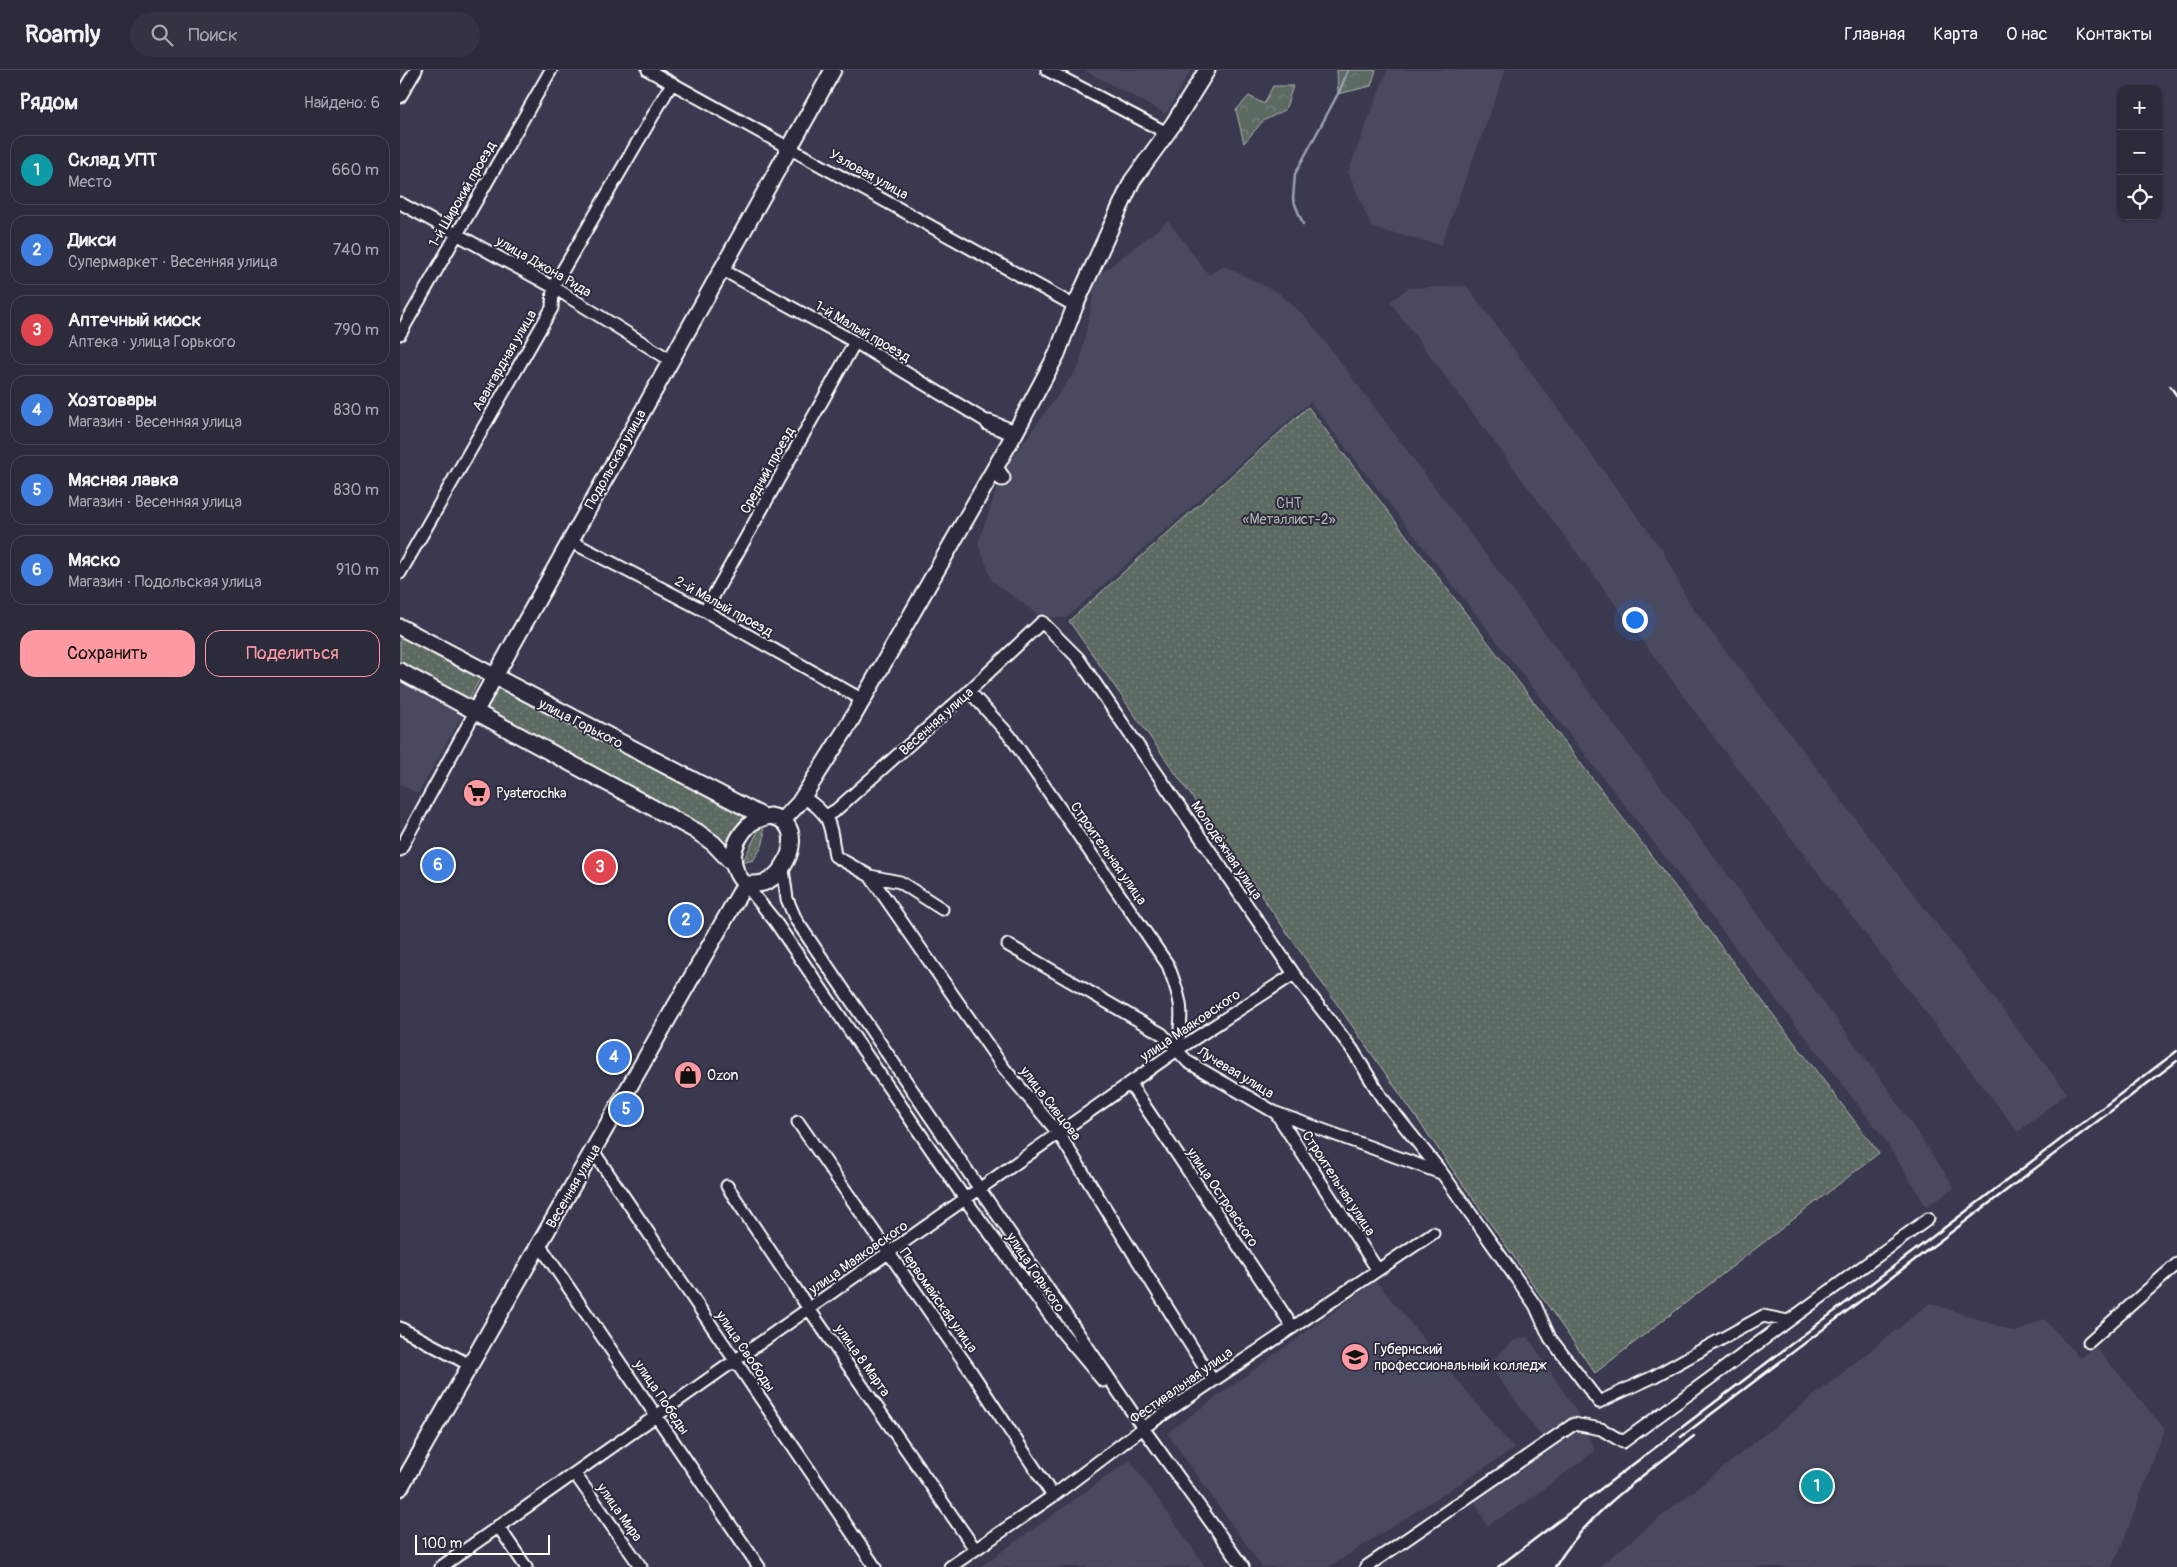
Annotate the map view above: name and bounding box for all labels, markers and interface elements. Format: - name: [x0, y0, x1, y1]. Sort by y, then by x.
- search box: [130, 12, 480, 57]
- text: Roamly: [25, 20, 100, 49]
- icon: search: [148, 21, 176, 49]
- text: Поиск: [188, 23, 238, 47]
- text: Главная: [1844, 23, 1905, 46]
- text: Карта: [1933, 23, 1978, 46]
- text: О нас: [2006, 23, 2048, 46]
- text: Контакты: [2076, 23, 2152, 46]
- map controls: [2117, 85, 2162, 220]
- button: +: [2117, 85, 2162, 130]
- text: Рядом: [20, 89, 78, 116]
- text: Найдено: 6: [304, 93, 380, 113]
- button: −: [2117, 130, 2162, 175]
- street label: 1-й Широкий проезд: [425, 138, 500, 250]
- street label: Узловая улица: [826, 146, 911, 203]
- text: Склад УПТ: [68, 148, 157, 172]
- text: 1: [34, 160, 40, 180]
- text: 660 m: [332, 160, 379, 180]
- text: Место: [68, 172, 112, 192]
- button: locate: [2117, 175, 2162, 220]
- text: Дикси: [68, 228, 116, 252]
- street label: улица Джона Рида: [492, 232, 595, 301]
- text: 2: [33, 240, 41, 260]
- text: 740 m: [333, 240, 379, 260]
- text: Супермаркет · Весенняя улица: [68, 252, 277, 272]
- street label: 1-й Малый проезд: [812, 297, 914, 366]
- street label: Авангардная улица: [469, 307, 540, 414]
- text: Аптечный киоск: [68, 308, 201, 332]
- text: 3: [33, 320, 41, 340]
- text: 790 m: [334, 320, 379, 340]
- text: Аптека · улица Горького: [68, 332, 236, 352]
- text: Хозтовары: [68, 388, 157, 412]
- text: 4: [32, 400, 42, 420]
- text: 830 m: [333, 400, 379, 420]
- street label: Подольская улица: [581, 407, 650, 512]
- text: Магазин · Весенняя улица: [68, 412, 242, 432]
- street label: Средний проезд: [737, 423, 799, 517]
- text: Мясная лавка: [68, 468, 178, 492]
- text: 5: [33, 480, 41, 500]
- text: 830 m: [333, 480, 379, 500]
- text: Магазин · Весенняя улица: [68, 492, 242, 512]
- park label: СНТ «Металлист-2»: [1242, 495, 1336, 528]
- text: Мяско: [68, 548, 120, 572]
- text: 6: [32, 560, 42, 580]
- text: 910 m: [336, 560, 379, 580]
- text: Магазин · Подольская улица: [68, 572, 262, 592]
- street label: 2-й Малый проезд: [672, 572, 776, 641]
- your location: [1622, 607, 1648, 633]
- button: Сохранить: [20, 630, 195, 677]
- button: Поделиться: [205, 630, 380, 677]
- street label: Весенняя улица: [896, 684, 977, 759]
- street label: улица Горького: [535, 694, 626, 752]
- supermarket icon: Pyaterochka: [462, 778, 492, 808]
- place label: Pyaterochka: [496, 785, 567, 802]
- street label: Молодёжная улица: [1187, 798, 1266, 903]
- street label: Строительная улица: [1067, 799, 1150, 908]
- pin: 6: [422, 846, 454, 884]
- pin: 3: [584, 848, 616, 886]
- pin: 2: [670, 901, 702, 939]
- street label: улица Маяковского: [1136, 985, 1244, 1066]
- pin: 4: [598, 1038, 630, 1076]
- street label: Лучевая улица: [1194, 1042, 1277, 1102]
- shop icon: Ozon: [673, 1060, 703, 1090]
- street label: улица Сивцова: [1016, 1062, 1085, 1144]
- place label: Ozon: [707, 1067, 739, 1084]
- pin: 5: [610, 1090, 642, 1128]
- street label: Строительная улица: [1298, 1128, 1379, 1239]
- street label: Весенняя улица: [543, 1141, 604, 1231]
- street label: улица Островского: [1183, 1144, 1262, 1250]
- street label: улица Маяковского: [805, 1217, 911, 1298]
- street label: улица Горького: [1002, 1228, 1069, 1316]
- street label: Первомайская улица: [896, 1245, 981, 1356]
- street label: улица Свободы: [712, 1307, 779, 1395]
- street label: улица 8 Марта: [831, 1320, 894, 1400]
- place label: Губернский профессиональный колледж: [1374, 1341, 1547, 1374]
- school or university icon: Губернский профессиональный колледж: [1340, 1342, 1370, 1372]
- street label: Фестивальная улица: [1127, 1344, 1236, 1427]
- street label: улица Победы: [630, 1356, 693, 1438]
- pin: 1: [1801, 1467, 1833, 1505]
- street label: улица Мира: [593, 1479, 646, 1545]
- scale bar: [415, 1532, 550, 1555]
- text: 100 m: [422, 1535, 462, 1552]

